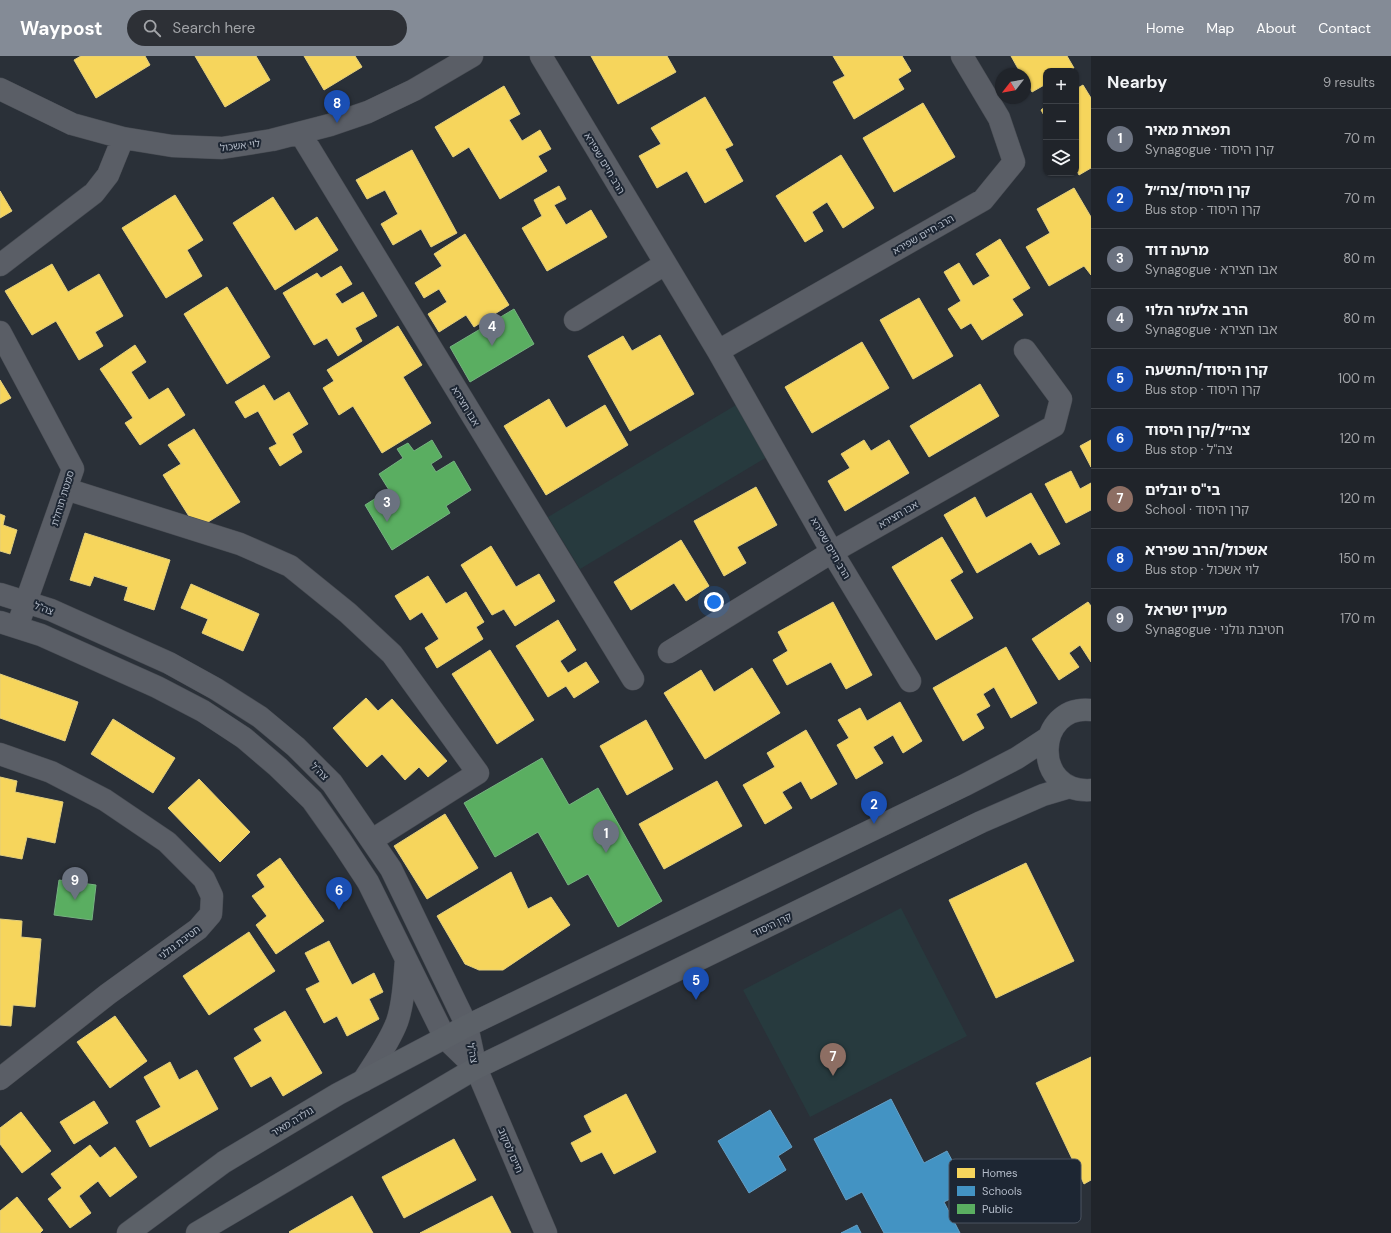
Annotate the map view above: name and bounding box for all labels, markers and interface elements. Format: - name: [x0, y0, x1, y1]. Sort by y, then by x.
- search box: [127, 10, 407, 46]
- text: Waypost: [20, 16, 103, 41]
- icon: search: [141, 17, 163, 39]
- text: Search here: [173, 18, 255, 38]
- text: Home: [1146, 19, 1184, 37]
- text: Map: [1206, 19, 1234, 37]
- text: About: [1256, 19, 1296, 37]
- text: Contact: [1318, 19, 1371, 37]
- north arrow: [995, 68, 1031, 104]
- map controls: [1043, 68, 1079, 176]
- button: +: [1043, 68, 1079, 104]
- text: Nearby: [1107, 71, 1167, 93]
- text: 9 results: [1323, 74, 1375, 91]
- pin: 8: [324, 90, 350, 123]
- button: −: [1043, 104, 1079, 140]
- text: תפארת מאיר: [1145, 120, 1231, 140]
- street label: הרב חיים שפירא: [581, 130, 628, 196]
- text: 1: [1118, 130, 1122, 147]
- text: 70 m: [1344, 130, 1375, 147]
- street label: לוי אשכול: [219, 137, 261, 154]
- button: layers: [1043, 140, 1079, 176]
- text: Synagogue · קרן היסוד: [1145, 141, 1274, 158]
- text: קרן היסוד/צה״ל: [1145, 180, 1250, 200]
- text: 2: [1116, 190, 1124, 207]
- text: 70 m: [1344, 190, 1375, 207]
- text: Bus stop · קרן היסוד: [1145, 201, 1261, 218]
- street label: הרב חיים שפירא: [890, 212, 956, 257]
- text: מרעה דוד: [1145, 240, 1209, 260]
- text: 3: [1116, 250, 1124, 267]
- text: 80 m: [1343, 250, 1375, 267]
- text: Synagogue · אבו חצירא: [1145, 261, 1278, 278]
- text: הרב אלעזר הלוי: [1145, 300, 1248, 320]
- text: 4: [1116, 310, 1124, 327]
- text: 80 m: [1343, 310, 1375, 327]
- pin: 4: [479, 313, 505, 346]
- text: Synagogue · אבו חצירא: [1145, 321, 1278, 338]
- text: קרן היסוד/התשעה: [1145, 360, 1268, 380]
- text: 5: [1116, 370, 1124, 387]
- text: 100 m: [1338, 370, 1375, 387]
- text: Bus stop · קרן היסוד: [1145, 381, 1261, 398]
- street label: אבו חצירא: [449, 384, 482, 428]
- text: צה״ל/קרן היסוד: [1145, 420, 1250, 440]
- text: 6: [1116, 430, 1124, 447]
- text: 120 m: [1340, 430, 1375, 447]
- text: Bus stop · צה"ל: [1145, 441, 1233, 458]
- street label: סמטת תוחלת: [48, 469, 77, 527]
- text: בי"ס יובלים: [1145, 480, 1220, 500]
- pin: 3: [374, 489, 400, 522]
- text: 7: [1117, 490, 1123, 507]
- text: 120 m: [1340, 490, 1375, 507]
- street label: אבו חצירא: [876, 498, 921, 531]
- text: School · קרן היסוד: [1145, 501, 1249, 518]
- street label: הרב חיים שפירא: [808, 515, 853, 581]
- text: אשכול/הרב שפירא: [1145, 540, 1268, 560]
- text: 8: [1116, 550, 1124, 567]
- text: 150 m: [1339, 550, 1375, 567]
- text: Bus stop · לוי אשכול: [1145, 561, 1259, 578]
- your location: [704, 592, 724, 612]
- street label: צה"ל: [32, 599, 56, 618]
- text: מעיין ישראל: [1145, 600, 1227, 620]
- text: 9: [1116, 610, 1124, 627]
- text: 170 m: [1340, 610, 1375, 627]
- text: Synagogue · חטיבת גולני: [1145, 621, 1284, 638]
- street label: צה"ל: [308, 760, 332, 783]
- pin: 2: [861, 791, 887, 824]
- pin: 1: [593, 820, 619, 853]
- pin: 9: [62, 867, 88, 900]
- pin: 6: [326, 877, 352, 910]
- street label: קרן היסוד: [751, 910, 794, 939]
- street label: חטיבת גולני: [156, 922, 203, 962]
- pin: 5: [683, 967, 709, 1000]
- street label: צה"ל: [464, 1042, 481, 1065]
- pin: 7: [820, 1043, 846, 1076]
- street label: גולדה מאיר: [269, 1104, 316, 1139]
- street label: חיים לסקוב: [495, 1125, 526, 1175]
- legend: [949, 1159, 1081, 1223]
- text: Homes: [982, 1166, 1018, 1180]
- text: Schools: [982, 1184, 1022, 1198]
- text: Public: [982, 1202, 1013, 1216]

